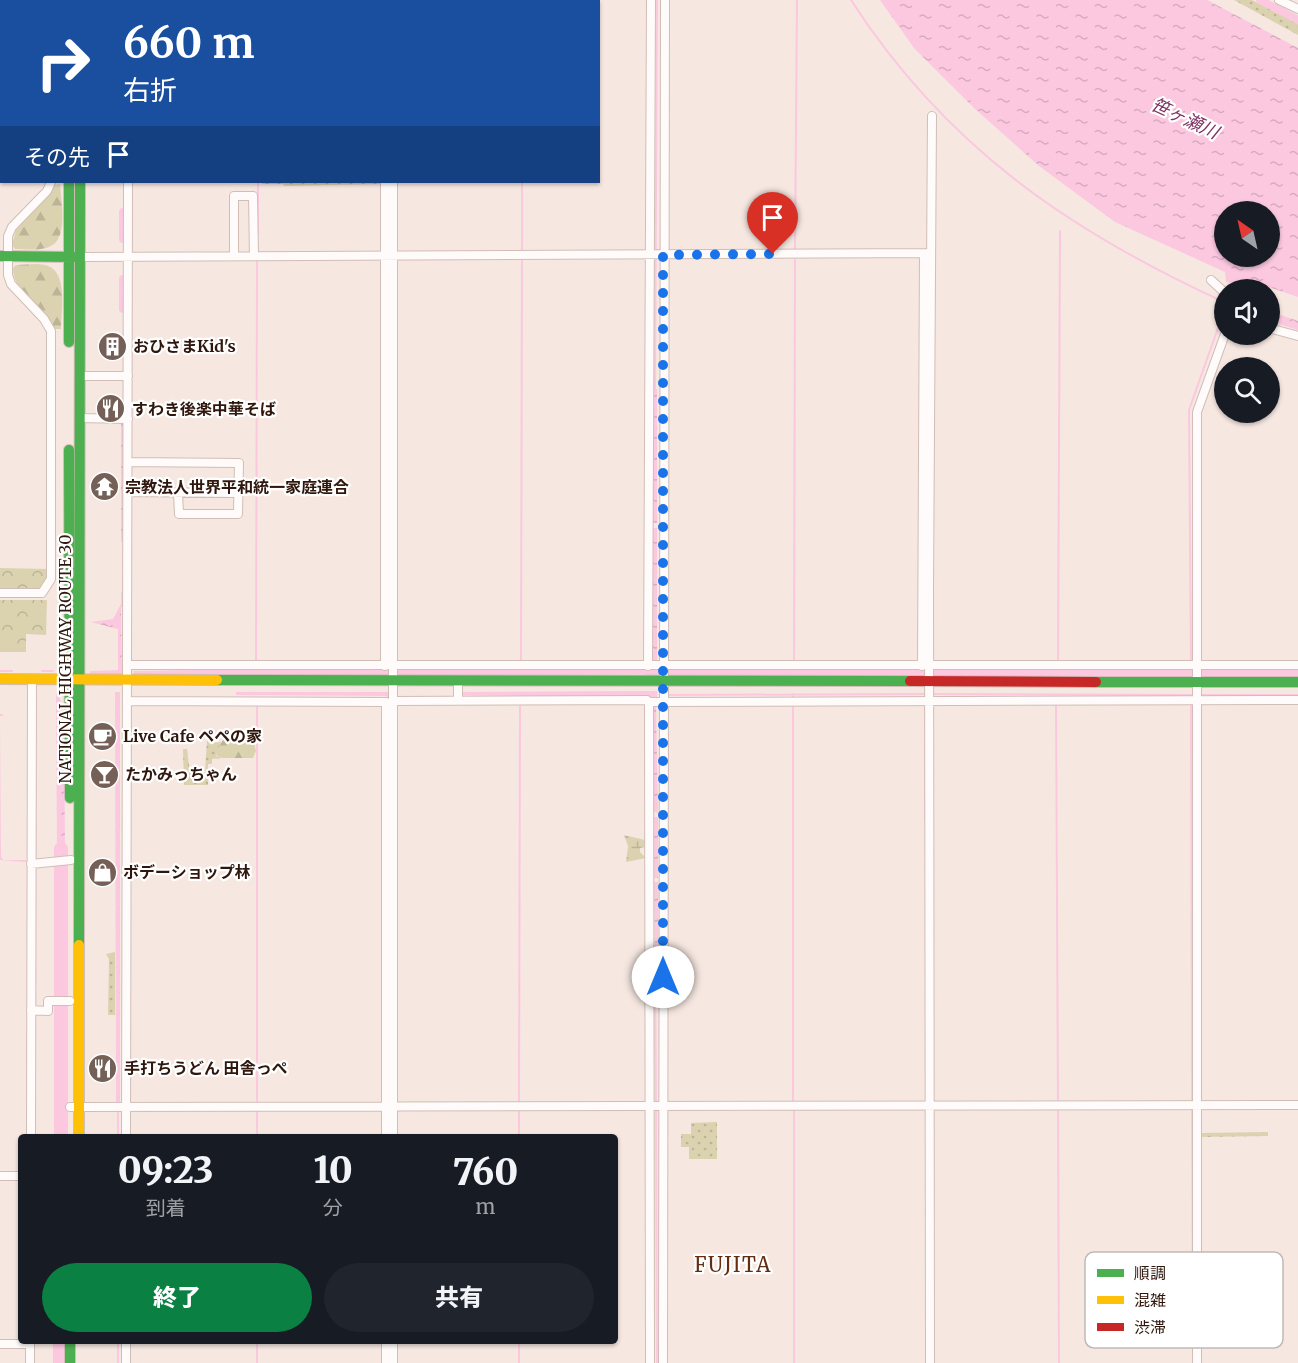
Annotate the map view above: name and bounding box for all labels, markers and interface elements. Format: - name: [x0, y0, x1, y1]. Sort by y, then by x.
- text: 660 m: [123, 17, 254, 69]
- icon: right: [24, 24, 102, 102]
- text: 右折: [123, 73, 177, 107]
- water label: 笹ヶ瀬川: [1148, 92, 1224, 144]
- icon: arrive: [102, 138, 135, 171]
- text: その先: [24, 143, 90, 171]
- pin: [747, 192, 798, 254]
- icon: arrive: [756, 201, 789, 234]
- north arrow: [1214, 201, 1280, 267]
- map controls: [1214, 201, 1280, 423]
- button: sound: [1214, 279, 1280, 345]
- building icon: おひさまKid's: [96, 330, 128, 362]
- place label: おひさまKid's: [133, 336, 236, 356]
- button: search: [1214, 357, 1280, 423]
- restaurant icon: すわき後楽中華そば: [95, 393, 127, 425]
- place label: すわき後楽中華そば: [132, 399, 276, 419]
- temple icon: 宗教法人世界平和統一家庭連合: [88, 471, 120, 503]
- place label: 宗教法人世界平和統一家庭連合: [125, 477, 349, 497]
- street label: NATIONAL HIGHWAY ROUTE 30: [55, 535, 75, 783]
- cafe icon: Live Cafe ペペの家: [86, 720, 118, 752]
- place label: Live Cafe ペペの家: [123, 726, 262, 746]
- bar icon: たかみっちゃん: [88, 758, 120, 790]
- place label: たかみっちゃん: [125, 764, 237, 784]
- shop icon: ボデーショップ林: [86, 856, 118, 888]
- place label: ボデーショップ林: [123, 862, 251, 882]
- position arrow: [631, 945, 695, 1009]
- restaurant icon: 手打ちうどん 田舎っぺ: [87, 1052, 119, 1084]
- place label: 手打ちうどん 田舎っぺ: [124, 1058, 288, 1078]
- text: 09:23: [118, 1148, 214, 1193]
- text: 10: [313, 1148, 353, 1193]
- text: 760: [453, 1150, 518, 1195]
- text: m: [475, 1194, 495, 1219]
- text: 到着: [146, 1195, 186, 1220]
- text: 分: [323, 1195, 343, 1220]
- district label: FUJITA: [694, 1252, 772, 1277]
- legend: [1085, 1252, 1283, 1348]
- button: 終了: [42, 1263, 312, 1332]
- button: 共有: [324, 1263, 594, 1332]
- text: 順調: [1134, 1263, 1166, 1283]
- text: 混雑: [1134, 1290, 1166, 1310]
- text: 渋滞: [1134, 1317, 1166, 1337]

